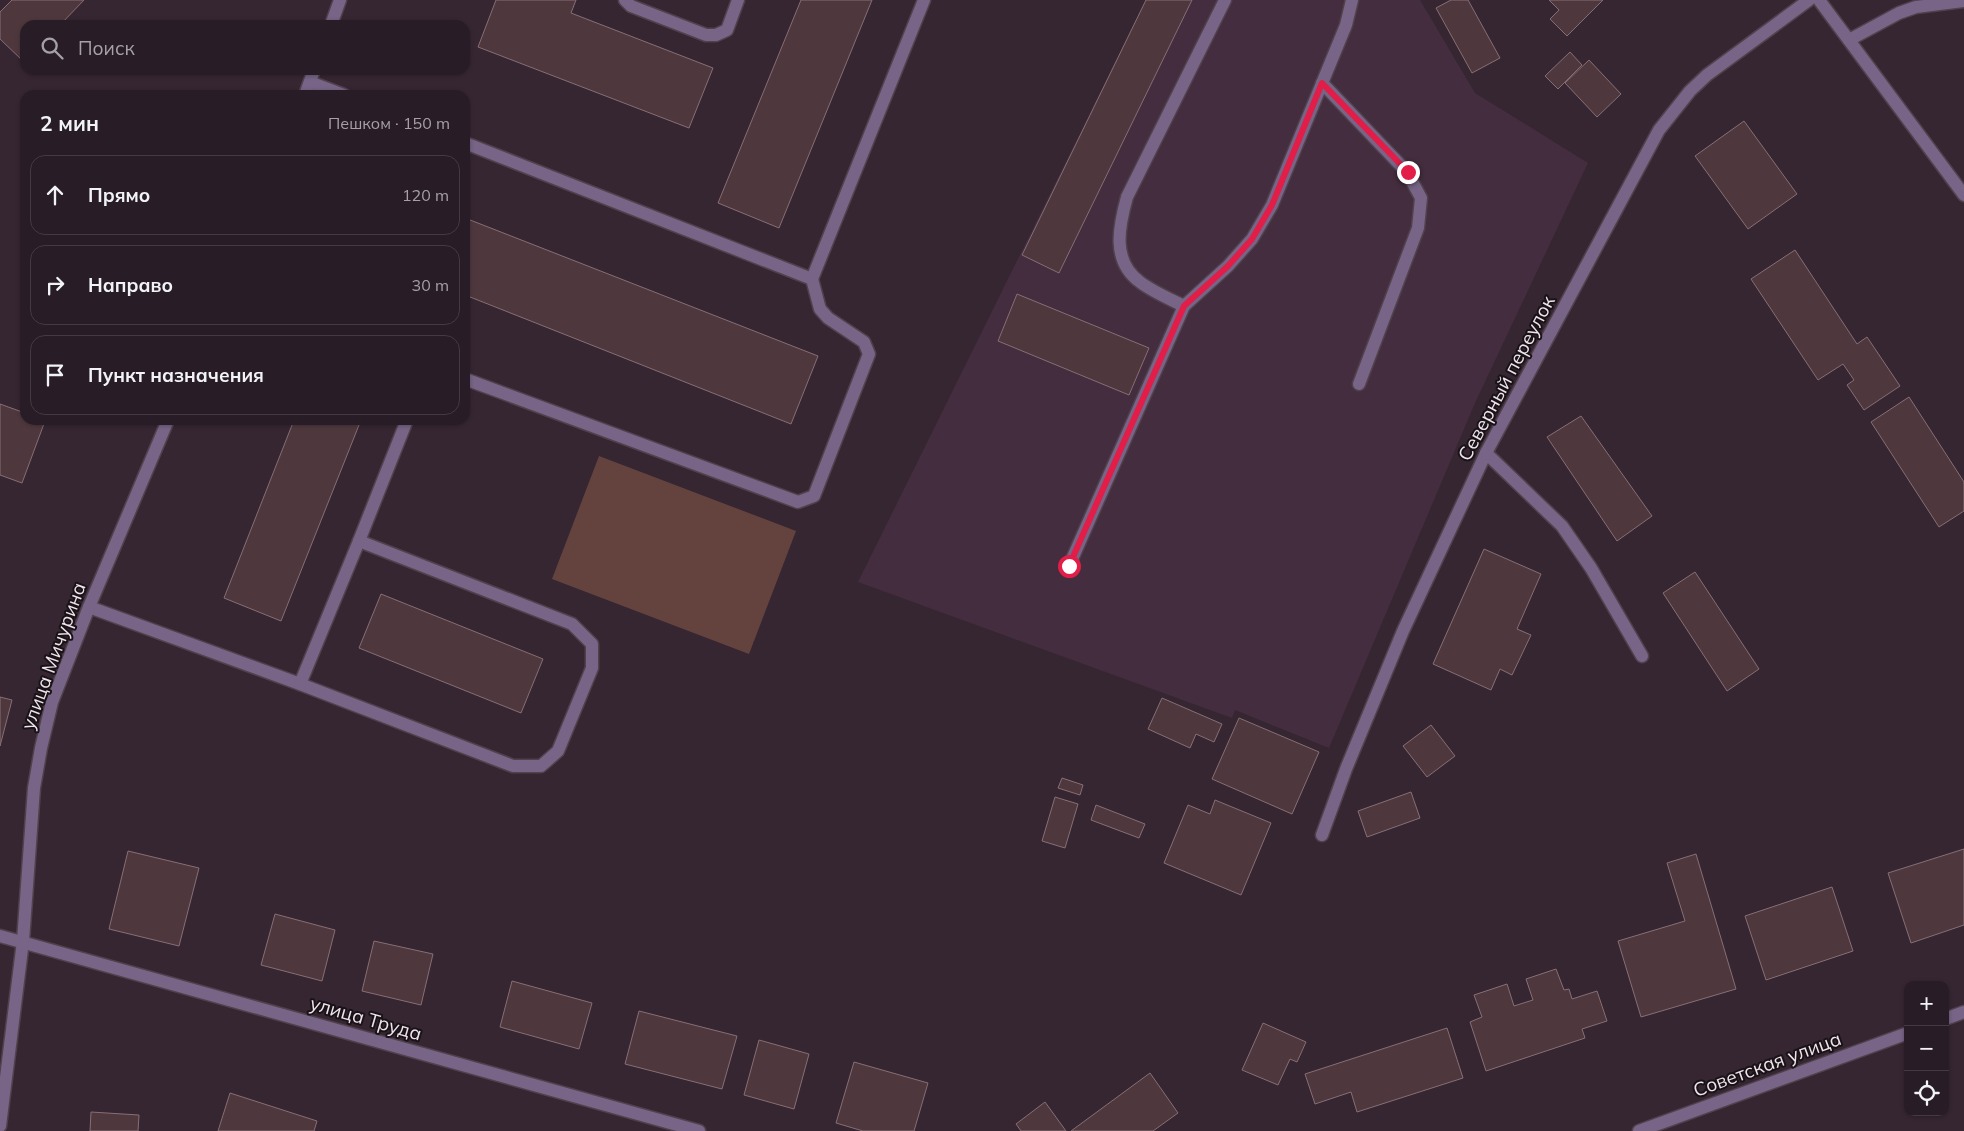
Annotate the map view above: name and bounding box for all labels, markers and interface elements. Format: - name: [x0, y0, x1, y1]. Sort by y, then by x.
- search box: [20, 20, 470, 75]
- icon: search: [38, 34, 66, 62]
- text: Поиск: [78, 36, 135, 60]
- text: 2 мин: [40, 110, 99, 136]
- text: Пешком · 150 m: [328, 113, 450, 133]
- route end: [1397, 161, 1420, 184]
- icon: ahead: [41, 181, 69, 209]
- text: Прямо: [88, 183, 150, 207]
- text: 120 m: [402, 185, 449, 205]
- icon: right: [41, 271, 69, 299]
- text: Направо: [88, 273, 173, 297]
- text: 30 m: [412, 275, 449, 295]
- street label: Северный переулок: [1452, 291, 1560, 465]
- icon: arrive: [41, 361, 69, 389]
- text: Пункт назначения: [88, 363, 264, 387]
- route start: [1058, 555, 1081, 578]
- street label: улица Мичурина: [15, 579, 91, 733]
- map controls: [1904, 981, 1949, 1116]
- button: +: [1904, 981, 1949, 1026]
- street label: улица Труда: [307, 991, 425, 1045]
- street label: Советская улица: [1690, 1026, 1844, 1102]
- button: −: [1904, 1026, 1949, 1071]
- button: locate: [1904, 1071, 1949, 1116]

